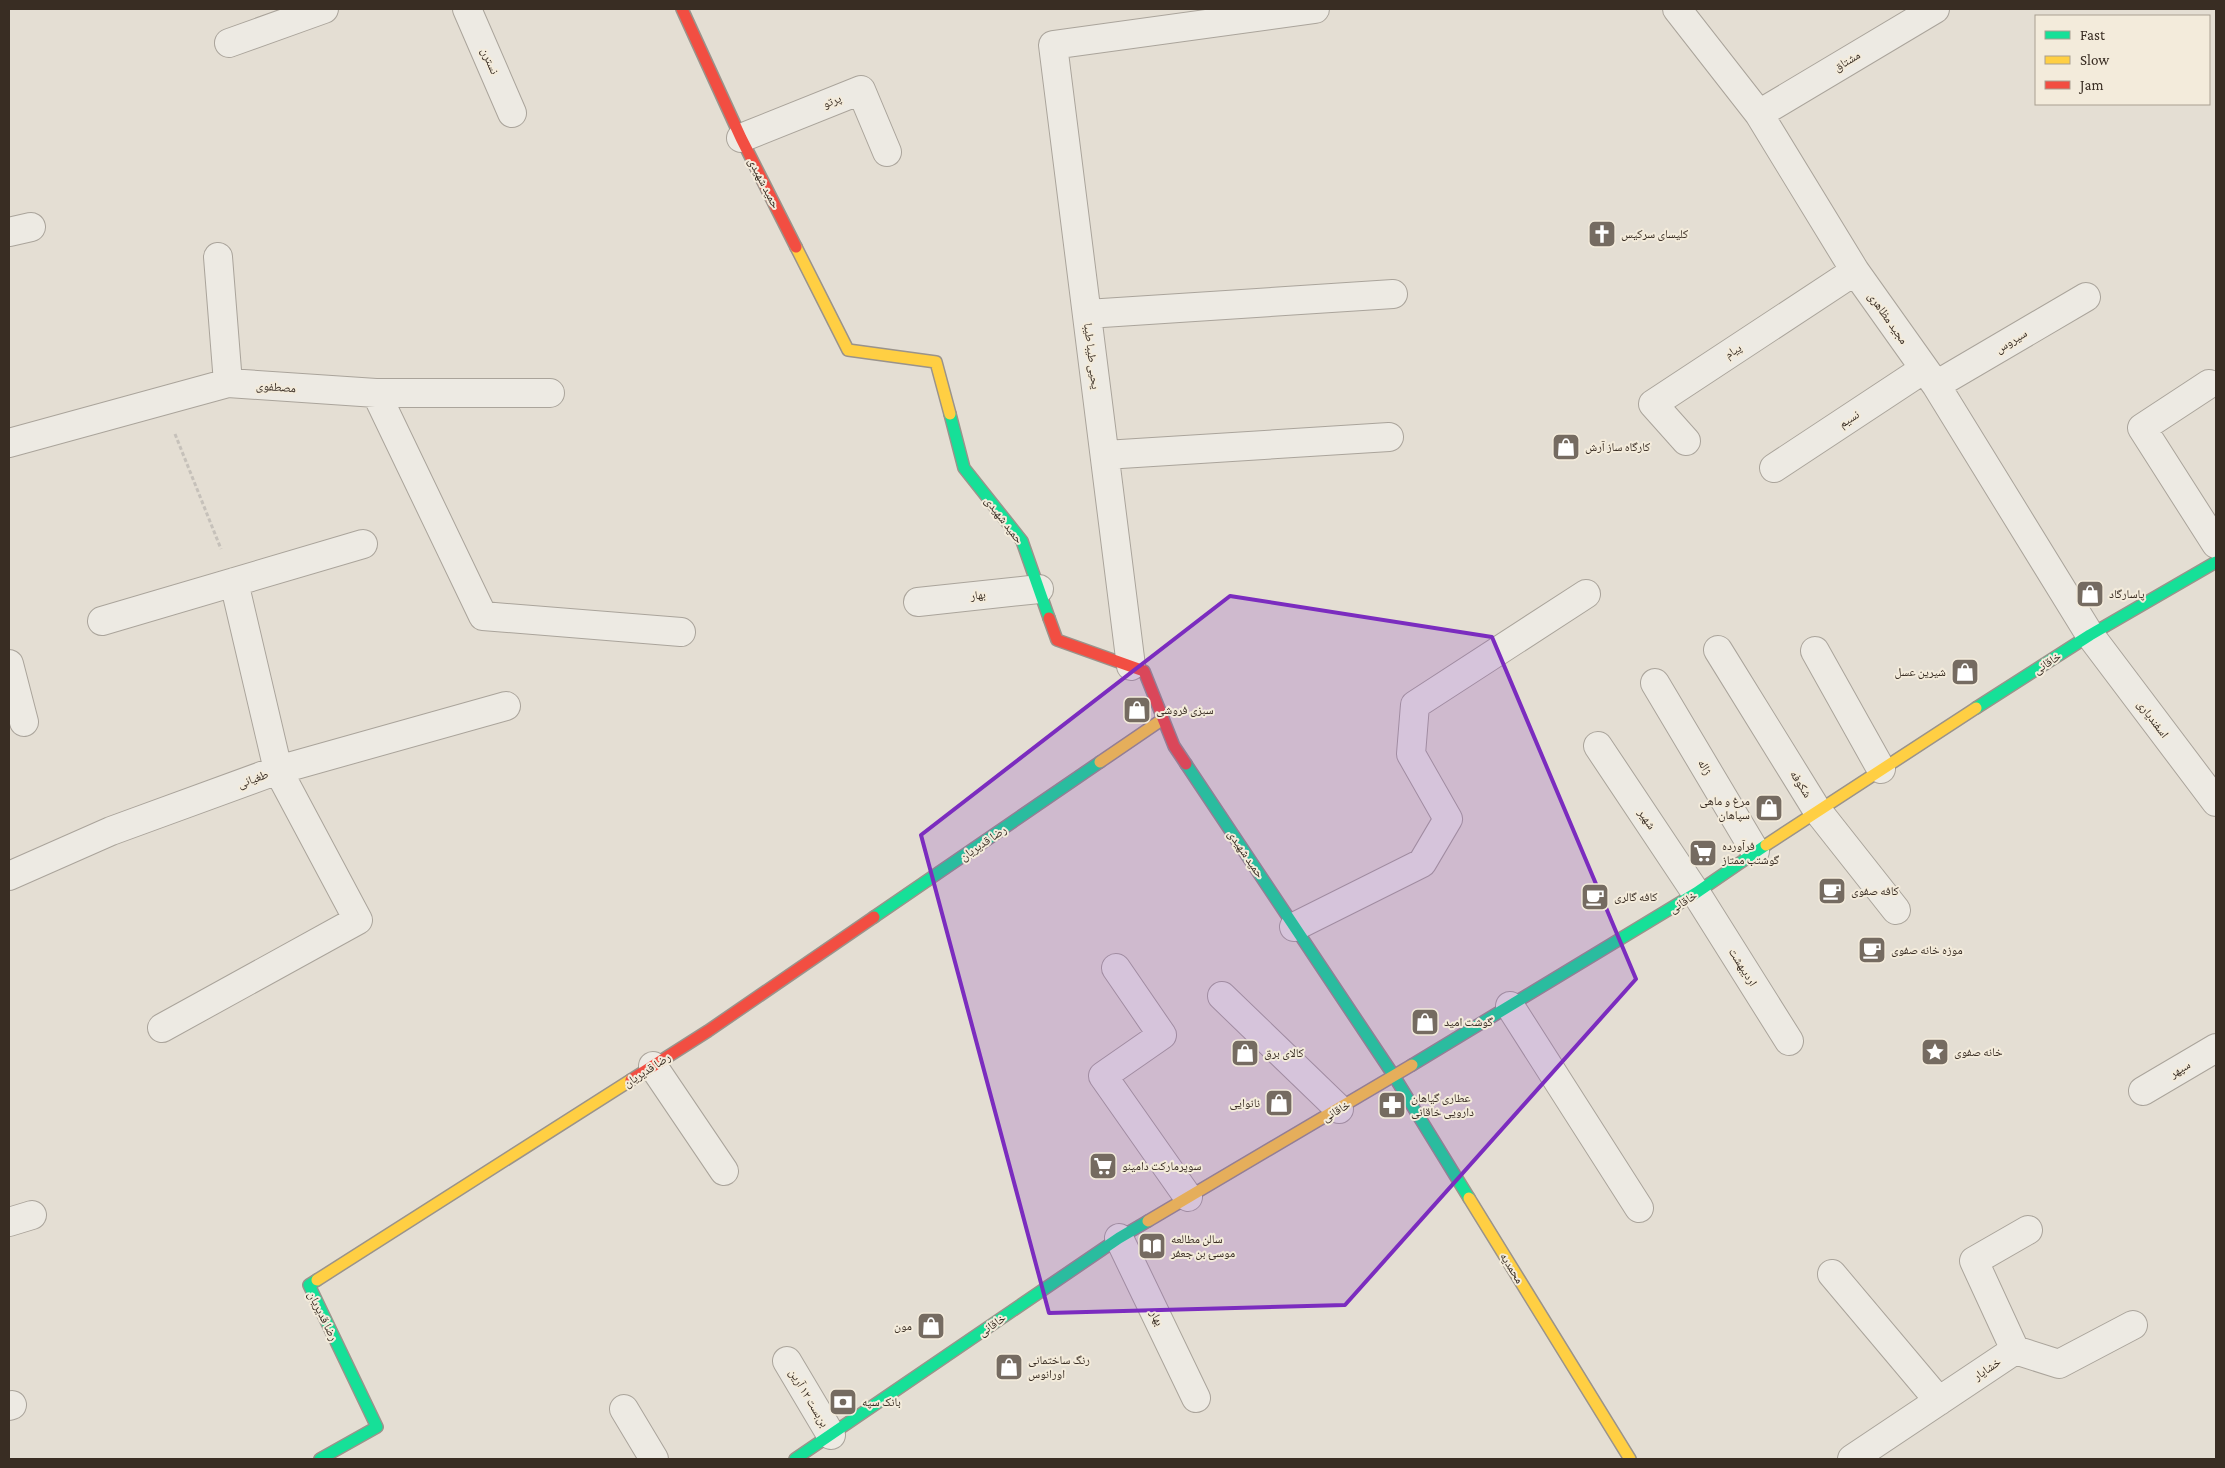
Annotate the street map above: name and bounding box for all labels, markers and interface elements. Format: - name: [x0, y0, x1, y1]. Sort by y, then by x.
- legend: [2035, 15, 2210, 105]
- text: Fast: [2080, 27, 2106, 43]
- street label: نسترن: [478, 46, 502, 76]
- street label: مشتاق: [1831, 48, 1863, 74]
- text: Slow: [2080, 52, 2110, 68]
- text: Jam: [2078, 77, 2103, 94]
- street label: پرتو: [821, 91, 844, 111]
- street label: حمید شهیدی: [745, 155, 783, 211]
- church icon: کلیسای سرکیس: [1587, 219, 1617, 249]
- place label: کلیسای سرکیس: [1621, 227, 1688, 241]
- street label: مجید مظاهری: [1865, 289, 1911, 347]
- street label: یحیی طیبا طیبا: [1081, 322, 1103, 390]
- street label: سیروس: [1992, 326, 2030, 356]
- street label: پیام: [1722, 340, 1745, 362]
- street label: مصطفوی: [256, 379, 296, 395]
- street label: نسیم: [1836, 407, 1863, 432]
- shop icon: کارگاه ساز آرش: [1551, 432, 1581, 462]
- place label: کارگاه ساز آرش: [1585, 440, 1650, 454]
- street label: حمید شهیدی: [982, 494, 1026, 546]
- shop icon: پاسارگاد: [2075, 579, 2105, 609]
- street label: بهار: [969, 587, 987, 603]
- place label: پاسارگاد: [2109, 587, 2145, 601]
- street label: خاقانی: [2030, 649, 2064, 677]
- shop icon: شیرین عسل: [1950, 657, 1980, 687]
- place label: شیرین عسل: [1894, 665, 1946, 679]
- shop icon: سبزی فروشی: [1122, 695, 1152, 725]
- street label: اسفندیاری: [2134, 697, 2172, 741]
- place label: سبزی فروشی: [1156, 703, 1214, 717]
- street label: ژاله: [1695, 757, 1715, 778]
- street label: طغیانی: [236, 767, 270, 791]
- street label: شکوفه: [1787, 768, 1815, 800]
- shop icon: مرغ و ماهی سپاهان: [1754, 793, 1784, 823]
- place label: مرغ و ماهی سپاهان: [1699, 794, 1750, 822]
- street label: شهیر: [1634, 805, 1659, 832]
- street label: رضا قدیریان: [957, 822, 1009, 864]
- street label: حمید شهیدی: [1225, 827, 1267, 881]
- supermarket icon: فرآورده گوشتب ممتاز: [1688, 838, 1718, 868]
- place label: فرآورده گوشتب ممتاز: [1721, 839, 1779, 867]
- cafe icon: کافه صفوی: [1817, 876, 1847, 906]
- cafe icon: کافه گالری: [1580, 882, 1610, 912]
- place label: کافه صفوی: [1851, 884, 1899, 898]
- street label: خاقانی: [1666, 888, 1700, 916]
- place label: کافه گالری: [1614, 890, 1658, 904]
- cafe icon: موزه خانه صفوی: [1857, 935, 1887, 965]
- place label: موزه خانه صفوی: [1891, 943, 1963, 957]
- street label: اردیبهشت: [1726, 945, 1760, 989]
- shop icon: گوشت امید: [1410, 1007, 1440, 1037]
- place label: گوشت امید: [1444, 1015, 1493, 1029]
- place icon: خانه صفوی: [1920, 1037, 1950, 1067]
- shop icon: کالای برق: [1230, 1038, 1260, 1068]
- place label: خانه صفوی: [1954, 1045, 2003, 1059]
- place label: کالای برق: [1264, 1046, 1304, 1060]
- street label: رضا قدیریان: [621, 1049, 674, 1091]
- street label: سپهر: [2166, 1057, 2193, 1081]
- shop icon: نانوایی: [1264, 1088, 1294, 1118]
- pharmacy icon: عطاری گیاهان دارویی خاقانی: [1377, 1090, 1407, 1120]
- place label: عطاری گیاهان دارویی خاقانی: [1411, 1091, 1474, 1119]
- place label: نانوایی: [1230, 1096, 1260, 1110]
- street label: خاقانی: [1319, 1097, 1353, 1125]
- supermarket icon: سوپرمارکت دامینو: [1088, 1151, 1118, 1181]
- place label: سوپرمارکت دامینو: [1122, 1159, 1201, 1173]
- library icon: سالن مطالعه موسئ بن جعفر: [1137, 1231, 1167, 1261]
- place label: سالن مطالعه موسئ بن جعفر: [1170, 1232, 1235, 1260]
- street label: محمدیه: [1497, 1250, 1527, 1286]
- street label: رضا قدیریان: [305, 1289, 341, 1343]
- street label: بهار: [1147, 1307, 1167, 1328]
- shop icon: مون: [916, 1311, 946, 1341]
- street label: خاقانی: [976, 1311, 1009, 1339]
- place label: مون: [894, 1319, 912, 1333]
- shop icon: رنگ ساختمانی اورانوس: [994, 1352, 1024, 1382]
- place label: رنگ ساختمانی اورانوس: [1028, 1353, 1090, 1381]
- street label: خشایار: [1970, 1354, 2004, 1384]
- street label: بن‌بست ۱۲ آرین: [786, 1366, 832, 1430]
- bank icon: بانک سپه: [828, 1387, 858, 1417]
- place label: بانک سپه: [862, 1395, 901, 1409]

